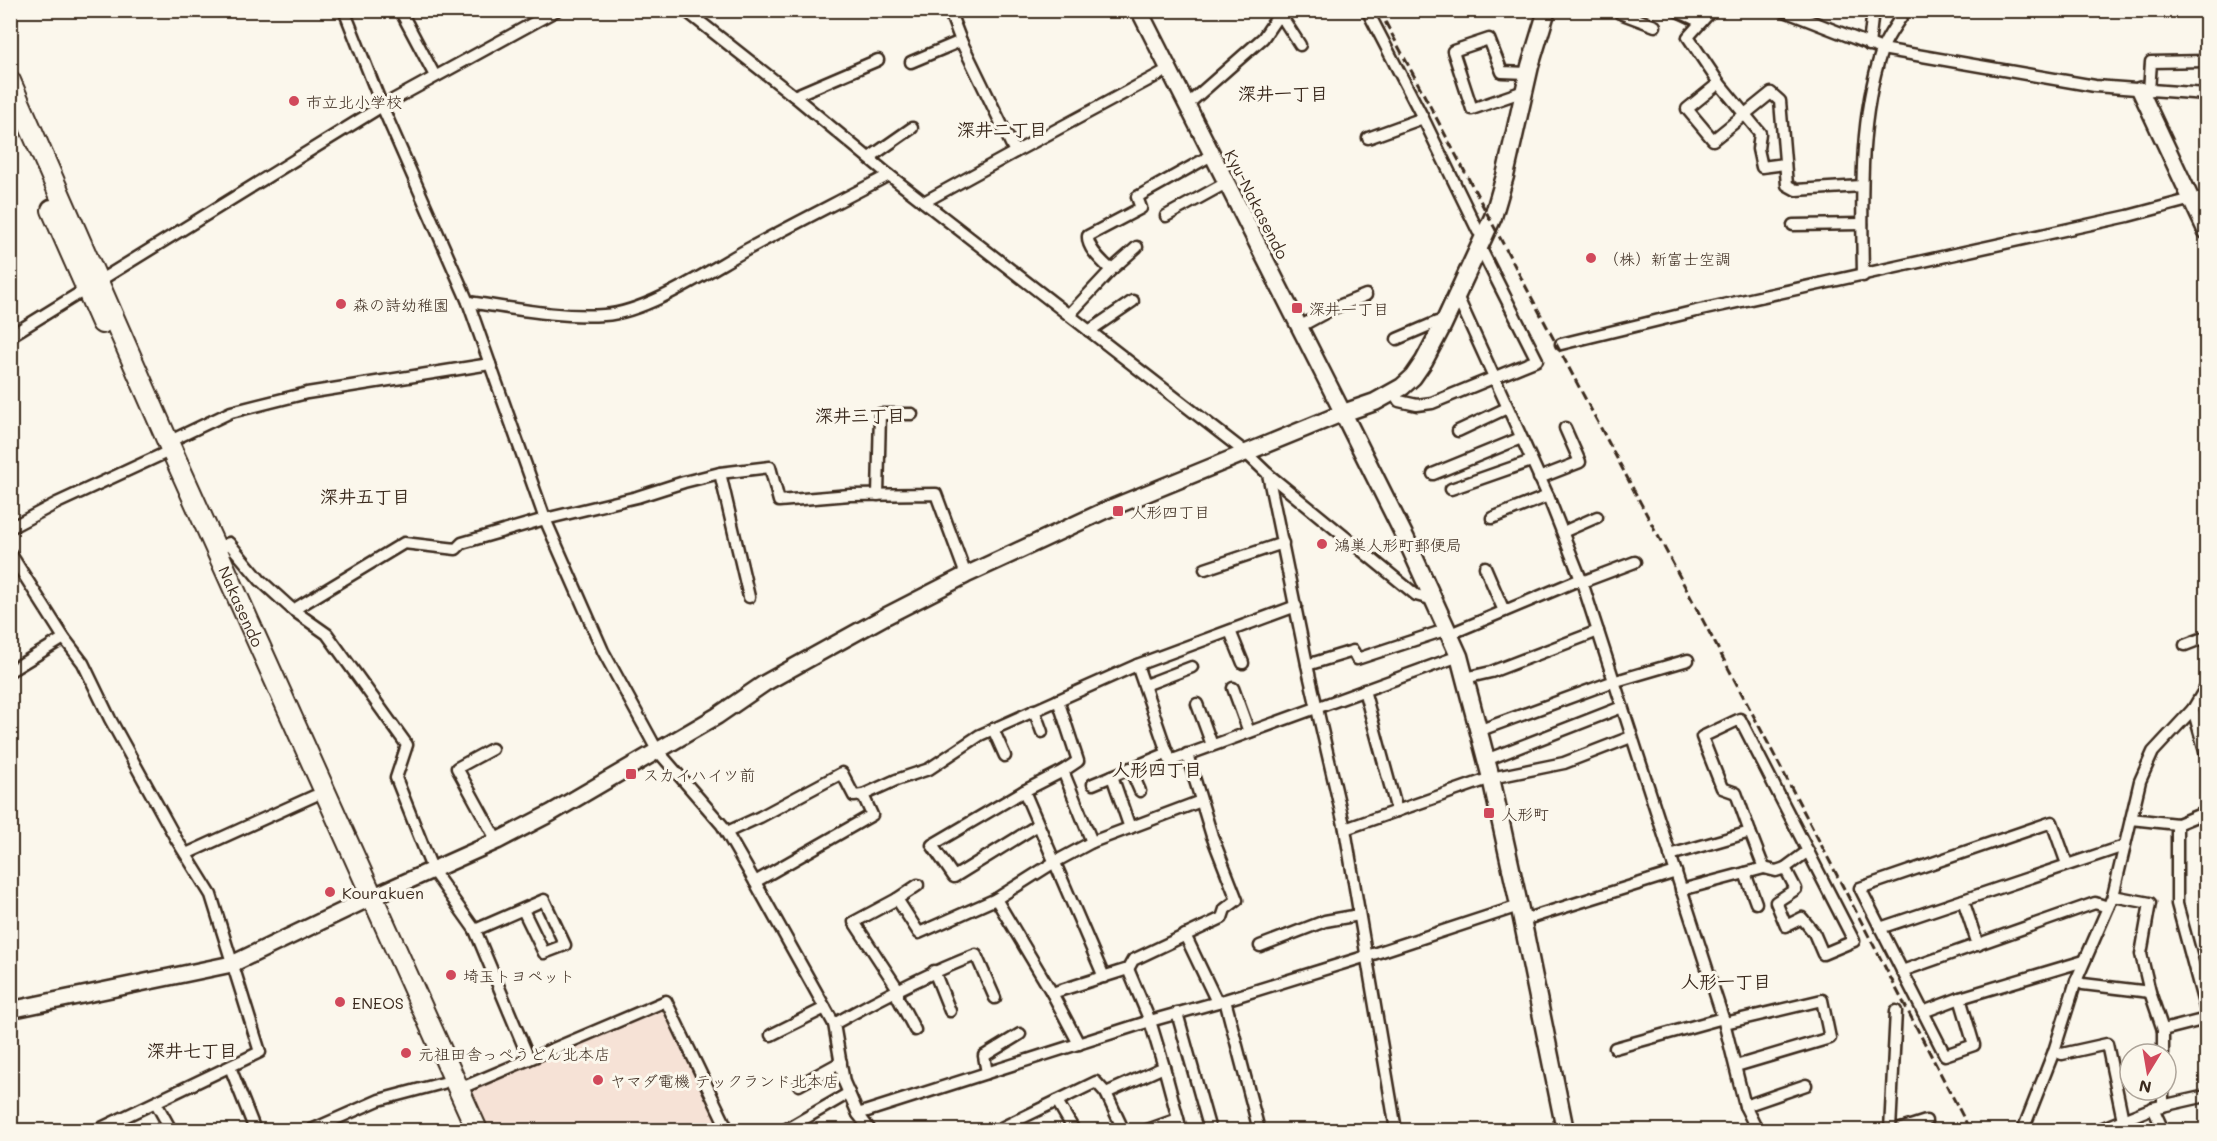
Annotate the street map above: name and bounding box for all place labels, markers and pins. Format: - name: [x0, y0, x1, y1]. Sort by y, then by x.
- place label: 市立北小学校: [306, 91, 402, 112]
- marker: 市立北小学校: [287, 94, 301, 108]
- place label: （株）新富士空調: [1603, 248, 1731, 269]
- marker: （株）新富士空調: [1584, 251, 1598, 265]
- place label: 森の詩幼稚園: [353, 294, 449, 315]
- marker: 森の詩幼稚園: [334, 297, 348, 311]
- place label: 深井一丁目: [1309, 298, 1389, 319]
- marker: 深井一丁目: [1290, 301, 1304, 315]
- place label: 人形四丁目: [1130, 501, 1210, 522]
- marker: 人形四丁目: [1111, 504, 1125, 518]
- place label: 鴻巣人形町郵便局: [1334, 534, 1462, 555]
- marker: 鴻巣人形町郵便局: [1315, 537, 1329, 551]
- place label: スカイハイツ前: [643, 764, 755, 785]
- marker: スカイハイツ前: [624, 767, 638, 781]
- place label: 人形町: [1501, 803, 1549, 824]
- marker: 人形町: [1482, 806, 1496, 820]
- place label: Kourakuen: [342, 882, 424, 903]
- marker: Kourakuen: [323, 885, 337, 899]
- place label: 埼玉トヨペット: [463, 965, 575, 986]
- marker: 埼玉トヨペット: [444, 968, 458, 982]
- place label: ENEOS: [352, 992, 404, 1013]
- marker: ENEOS: [333, 995, 347, 1009]
- place label: 元祖田舎っぺうどん北本店: [418, 1043, 610, 1064]
- marker: 元祖田舎っぺうどん北本店: [399, 1046, 413, 1060]
- place label: ヤマダ電機 テックランド北本店: [610, 1070, 839, 1091]
- marker: ヤマダ電機 テックランド北本店: [591, 1073, 605, 1087]

